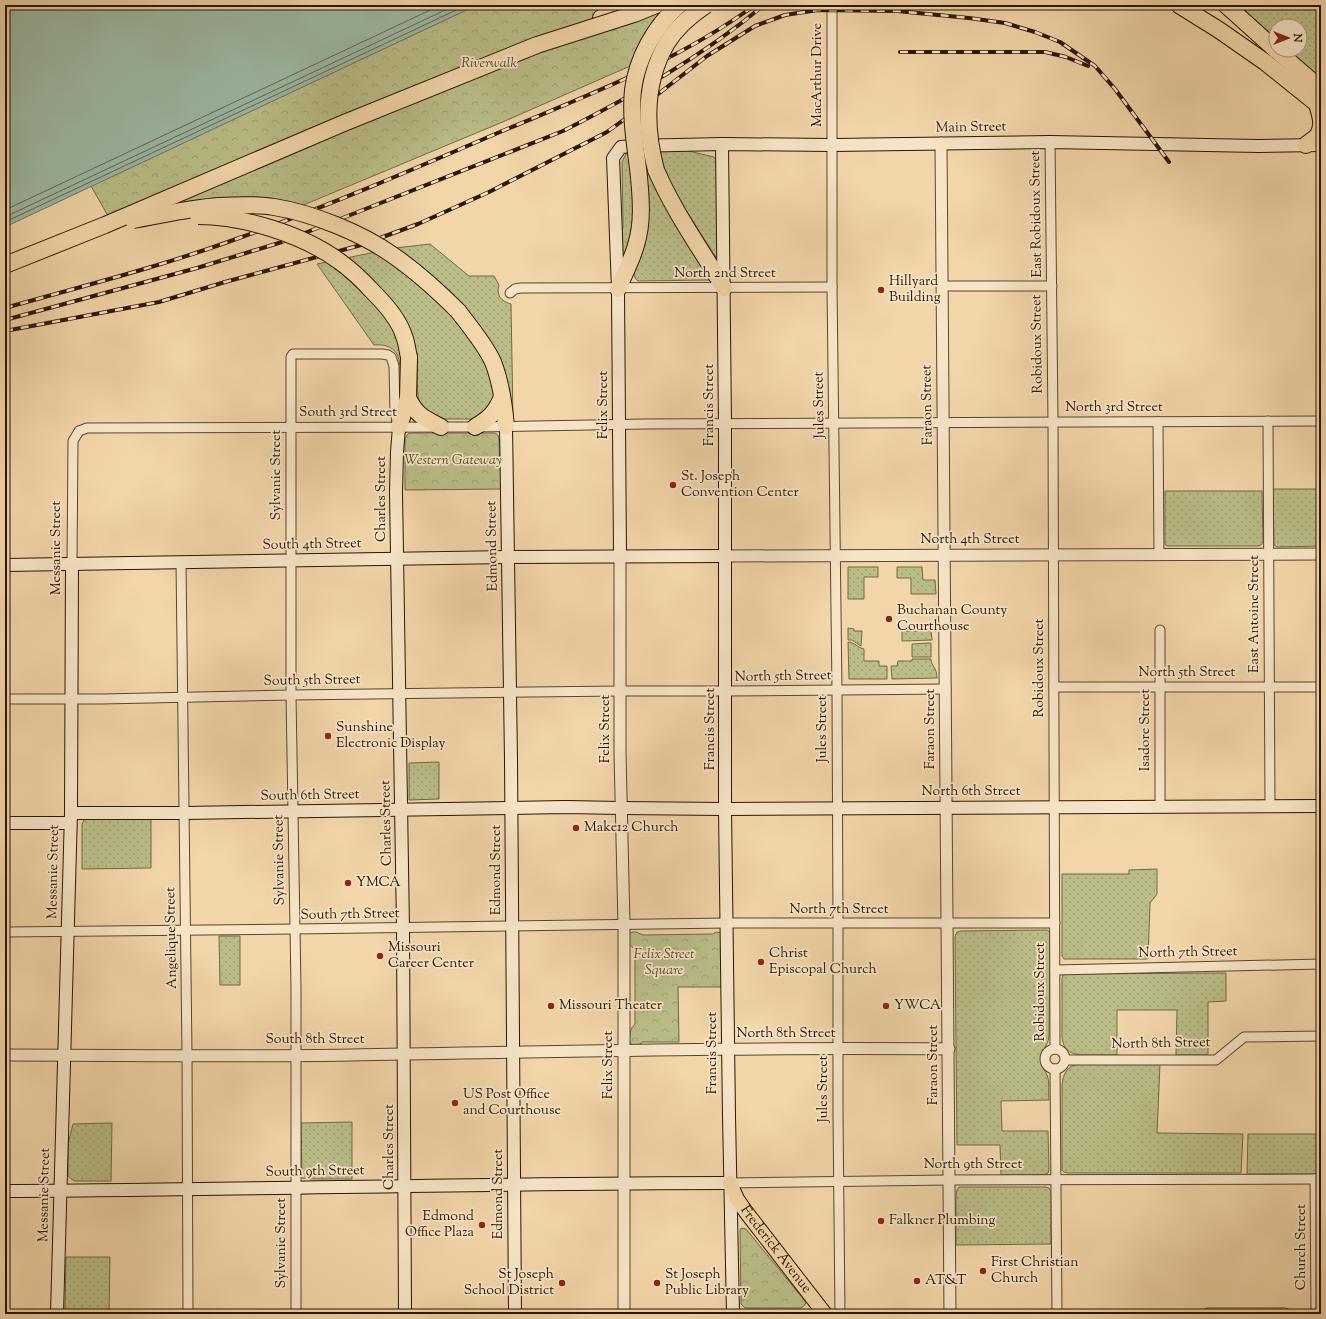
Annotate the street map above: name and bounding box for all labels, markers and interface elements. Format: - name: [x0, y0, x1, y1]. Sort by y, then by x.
- north arrow: [1268, 18, 1308, 58]
- street label: MacArthur Drive: [808, 23, 828, 127]
- text: N: [1289, 33, 1305, 43]
- park label: Riverwalk: [461, 54, 517, 74]
- street label: Main Street: [935, 117, 1007, 139]
- street label: East Robidoux Street: [1026, 150, 1048, 278]
- street label: North 2nd Street: [674, 264, 776, 284]
- place label: Hillyard Building: [889, 272, 941, 308]
- marker: Hillyard Building: [876, 285, 886, 295]
- street label: Robidoux Street: [1027, 294, 1049, 394]
- street label: Francis Street: [700, 364, 720, 446]
- street label: Faraon Street: [917, 364, 939, 445]
- street label: Felix Street: [594, 370, 614, 439]
- street label: Jules Street: [809, 371, 831, 440]
- street label: North 3rd Street: [1065, 398, 1163, 418]
- street label: South 3rd Street: [299, 403, 397, 423]
- street label: Sylvanie Street: [267, 429, 287, 520]
- park label: Western Gateway: [404, 451, 502, 471]
- street label: Charles Street: [372, 456, 392, 542]
- place label: St. Joseph Convention Center: [681, 467, 799, 503]
- marker: St. Joseph Convention Center: [668, 480, 678, 490]
- street label: Edmond Street: [482, 500, 504, 591]
- street label: Messanie Street: [47, 501, 67, 595]
- street label: North 4th Street: [921, 530, 1020, 550]
- street label: South 4th Street: [262, 534, 362, 556]
- street label: East Antoine Street: [1245, 555, 1265, 673]
- place label: Buchanan County Courthouse: [897, 601, 1007, 637]
- marker: Buchanan County Courthouse: [884, 614, 894, 624]
- street label: Robidoux Street: [1030, 618, 1050, 718]
- street label: North 5th Street: [1139, 663, 1236, 683]
- street label: North 5th Street: [734, 666, 832, 688]
- street label: South 5th Street: [263, 670, 361, 692]
- street label: Francis Street: [701, 688, 721, 770]
- street label: Isadore Street: [1136, 688, 1156, 771]
- street label: Faraon Street: [921, 689, 941, 769]
- street label: Felix Street: [596, 694, 616, 763]
- street label: Jules Street: [813, 695, 833, 764]
- place label: Sunshine Electronic Display: [336, 718, 446, 754]
- marker: Sunshine Electronic Display: [323, 731, 333, 741]
- street label: Charles Street: [376, 780, 398, 866]
- street label: North 6th Street: [922, 782, 1021, 802]
- street label: South 6th Street: [260, 785, 360, 807]
- street label: Sylvanie Street: [269, 814, 291, 905]
- place label: Make12 Church: [584, 818, 679, 838]
- marker: Make12 Church: [571, 823, 581, 833]
- street label: Messanie Street: [43, 824, 65, 919]
- street label: Edmond Street: [487, 824, 507, 915]
- place label: YMCA: [356, 873, 401, 893]
- marker: YMCA: [343, 878, 353, 888]
- street label: Angelique Street: [161, 887, 183, 989]
- street label: North 7th Street: [789, 900, 889, 920]
- street label: South 7th Street: [300, 904, 400, 926]
- place label: Missouri Career Center: [388, 938, 475, 974]
- street label: Robidoux Street: [1031, 942, 1051, 1042]
- street label: North 7th Street: [1138, 942, 1238, 964]
- place label: Christ Episcopal Church: [769, 944, 877, 980]
- park label: Felix Street Square: [634, 945, 694, 981]
- marker: Missouri Career Center: [375, 951, 385, 961]
- marker: Christ Episcopal Church: [756, 957, 766, 967]
- place label: Missouri Theater: [559, 996, 663, 1016]
- place label: YWCA: [894, 996, 942, 1016]
- marker: Missouri Theater: [546, 1001, 556, 1011]
- marker: YWCA: [881, 1001, 891, 1011]
- street label: Francis Street: [703, 1012, 723, 1094]
- street label: North 8th Street: [736, 1024, 836, 1044]
- street label: Faraon Street: [924, 1025, 944, 1105]
- street label: South 8th Street: [265, 1030, 365, 1050]
- street label: Felix Street: [599, 1030, 619, 1099]
- street label: North 8th Street: [1111, 1033, 1211, 1055]
- street label: Jules Street: [814, 1055, 834, 1124]
- place label: US Post Office and Courthouse: [463, 1085, 561, 1121]
- marker: US Post Office and Courthouse: [450, 1098, 460, 1108]
- street label: Charles Street: [380, 1104, 400, 1190]
- street label: Messanie Street: [34, 1147, 56, 1242]
- street label: Edmond Street: [489, 1148, 509, 1239]
- street label: North 9th Street: [924, 1155, 1023, 1175]
- street label: South 9th Street: [265, 1161, 365, 1183]
- street label: Sylvanie Street: [272, 1197, 292, 1288]
- street label: Frederick Avenue: [735, 1202, 816, 1298]
- street label: Church Street: [1292, 1204, 1312, 1290]
- place label: Edmond Office Plaza: [405, 1207, 475, 1243]
- place label: Falkner Plumbing: [889, 1211, 995, 1231]
- marker: Falkner Plumbing: [876, 1216, 886, 1226]
- marker: Edmond Office Plaza: [477, 1220, 487, 1230]
- place label: First Christian Church: [991, 1253, 1079, 1289]
- place label: St Joseph School District: [464, 1265, 554, 1301]
- place label: St Joseph Public Library: [665, 1265, 749, 1301]
- marker: First Christian Church: [978, 1266, 988, 1276]
- place label: AT&T: [925, 1271, 966, 1291]
- marker: AT&T: [912, 1276, 922, 1286]
- marker: St Joseph School District: [557, 1278, 567, 1288]
- marker: St Joseph Public Library: [652, 1278, 662, 1288]

